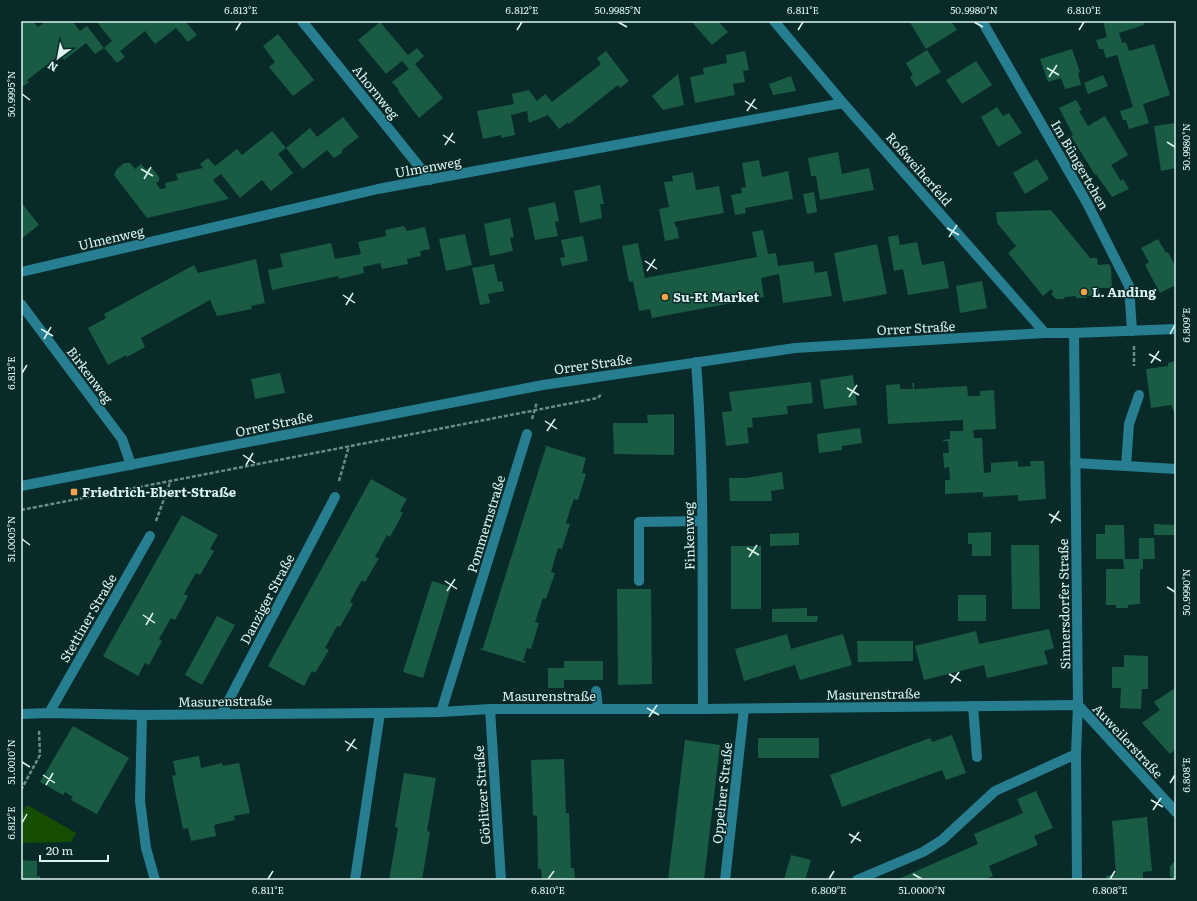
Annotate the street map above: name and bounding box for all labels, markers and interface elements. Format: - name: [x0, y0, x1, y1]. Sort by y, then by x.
- text: 6.813°E: [224, 2, 258, 17]
- text: 6.812°E: [505, 2, 539, 17]
- text: 50.9985°N: [595, 2, 641, 17]
- text: 6.811°E: [787, 2, 819, 17]
- text: 50.9980°N: [950, 2, 998, 17]
- text: 6.810°E: [1067, 2, 1101, 17]
- north arrow: [38, 38, 78, 78]
- text: N: [44, 58, 60, 77]
- street label: Ahornweg: [349, 61, 405, 123]
- text: 50.9995°N: [3, 71, 18, 117]
- street label: Im Büngertchen: [1047, 116, 1114, 214]
- text: 50.9980°N: [1178, 123, 1193, 171]
- street label: Roßweiherfeld: [882, 128, 957, 210]
- street label: Ulmenweg: [393, 151, 463, 182]
- street label: Ulmenweg: [76, 221, 146, 254]
- place label: L. Anding: [1092, 282, 1156, 301]
- place label: Su-Et Market: [673, 287, 760, 306]
- marker: L. Anding: [1079, 287, 1089, 297]
- marker: Su-Et Market: [660, 292, 670, 302]
- text: 6.809°E: [1178, 308, 1193, 342]
- street label: Orrer Straße: [876, 316, 956, 339]
- street label: Birkenweg: [63, 342, 118, 407]
- street label: Orrer Straße: [553, 349, 633, 378]
- text: 6.813°E: [3, 356, 18, 390]
- street label: Orrer Straße: [233, 406, 315, 441]
- street label: Pommernstraße: [462, 473, 509, 575]
- place label: Friedrich-Ebert-Straße: [82, 482, 236, 501]
- marker: Friedrich-Ebert-Straße: [69, 487, 79, 497]
- street label: Finkenweg: [678, 501, 699, 570]
- text: 51.0005°N: [3, 516, 18, 562]
- street label: Sinnersdorfer Straße: [1053, 538, 1074, 670]
- street label: Danziger Straße: [235, 550, 298, 647]
- text: 50.9990°N: [1178, 568, 1193, 616]
- street label: Stettiner Straße: [54, 570, 121, 666]
- street label: Masurenstraße: [826, 683, 921, 704]
- street label: Masurenstraße: [502, 686, 596, 705]
- street label: Masurenstraße: [178, 690, 273, 711]
- street label: Auweilerstraße: [1089, 699, 1168, 782]
- text: 51.0010°N: [3, 739, 18, 785]
- street label: Oppelner Straße: [707, 741, 736, 845]
- street label: Görlitzer Straße: [469, 744, 494, 845]
- text: 6.808°E: [1178, 757, 1193, 793]
- text: 6.812°E: [3, 806, 18, 840]
- scale bar: [40, 837, 108, 863]
- text: 20 m: [46, 841, 73, 859]
- text: 6.811°E: [252, 882, 284, 897]
- text: 6.810°E: [531, 882, 565, 897]
- text: 6.809°E: [812, 882, 846, 897]
- text: 51.0000°N: [898, 882, 946, 897]
- text: 6.808°E: [1092, 882, 1128, 897]

